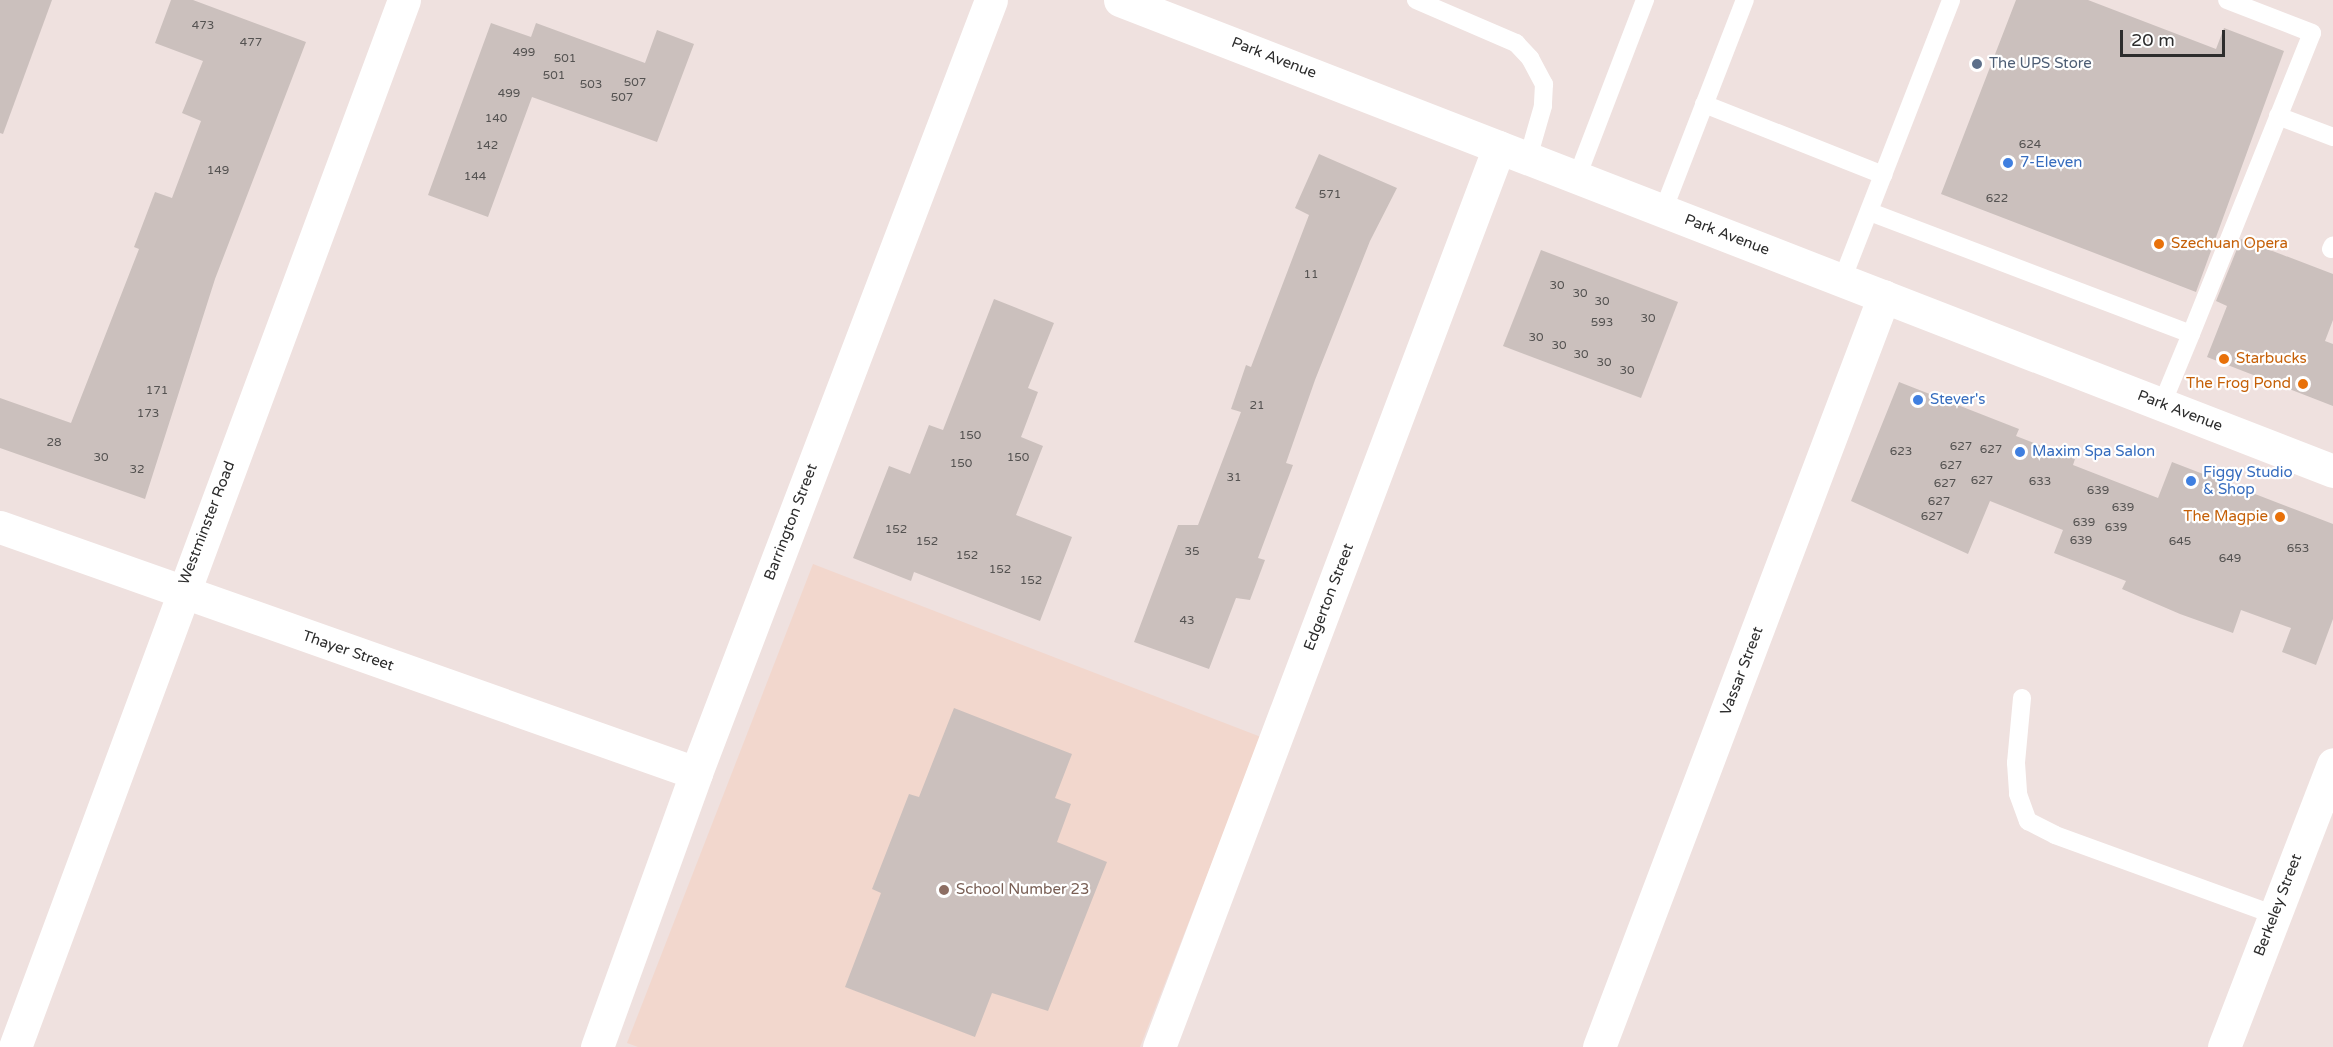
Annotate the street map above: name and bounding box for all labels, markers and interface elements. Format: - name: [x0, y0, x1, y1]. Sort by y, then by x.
- scale bar: [2123, 18, 2228, 56]
- house number: 473: [192, 19, 214, 33]
- text: 20 m: [2131, 29, 2175, 51]
- street label: Park Avenue: [1229, 34, 1319, 82]
- house number: 477: [240, 36, 262, 50]
- house number: 499: [513, 46, 535, 60]
- house number: 501: [554, 52, 576, 66]
- place label: The UPS Store: [1989, 55, 2092, 73]
- marker: The UPS Store: [1970, 57, 1984, 71]
- house number: 501: [543, 69, 565, 83]
- house number: 507: [624, 76, 646, 90]
- house number: 503: [580, 78, 602, 92]
- house number: 499: [498, 87, 520, 101]
- house number: 507: [611, 91, 633, 105]
- house number: 140: [485, 112, 507, 126]
- house number: 624: [2019, 138, 2041, 152]
- house number: 142: [476, 139, 498, 153]
- place label: 7-Eleven: [2020, 154, 2082, 172]
- marker: 7-Eleven: [2001, 156, 2015, 170]
- house number: 149: [207, 164, 229, 178]
- house number: 144: [464, 170, 486, 184]
- house number: 571: [1319, 188, 1341, 202]
- house number: 622: [1986, 192, 2008, 206]
- street label: Park Avenue: [1682, 211, 1772, 259]
- place label: Szechuan Opera: [2171, 235, 2288, 253]
- marker: Szechuan Opera: [2152, 237, 2166, 251]
- house number: 11: [1303, 268, 1319, 282]
- house number: 30: [1549, 279, 1565, 293]
- house number: 30: [1572, 287, 1588, 301]
- house number: 30: [1594, 295, 1610, 309]
- house number: 30: [1640, 312, 1656, 326]
- house number: 593: [1591, 316, 1613, 330]
- house number: 30: [1528, 331, 1544, 345]
- house number: 30: [1551, 339, 1567, 353]
- house number: 30: [1573, 348, 1589, 362]
- place label: Starbucks: [2236, 350, 2307, 368]
- marker: Starbucks: [2217, 352, 2231, 366]
- house number: 30: [1596, 356, 1612, 370]
- house number: 30: [1619, 364, 1635, 378]
- place label: The Frog Pond: [2186, 375, 2291, 393]
- marker: The Frog Pond: [2296, 377, 2310, 391]
- house number: 171: [146, 384, 168, 398]
- street label: Park Avenue: [2135, 387, 2225, 435]
- place label: Stever's: [1930, 391, 1986, 409]
- marker: Stever's: [1911, 393, 1925, 407]
- house number: 21: [1249, 399, 1265, 413]
- house number: 173: [137, 407, 159, 421]
- house number: 150: [959, 429, 981, 443]
- house number: 28: [46, 436, 62, 450]
- house number: 627: [1950, 440, 1972, 454]
- house number: 627: [1980, 443, 2002, 457]
- place label: Maxim Spa Salon: [2032, 443, 2155, 461]
- house number: 623: [1890, 445, 1912, 459]
- marker: Maxim Spa Salon: [2013, 445, 2027, 459]
- house number: 30: [93, 451, 109, 465]
- house number: 150: [1007, 451, 1029, 465]
- house number: 150: [950, 457, 972, 471]
- street label: Westminster Road: [175, 459, 239, 587]
- house number: 627: [1940, 459, 1962, 473]
- street label: Barrington Street: [761, 461, 821, 583]
- house number: 32: [129, 463, 145, 477]
- place label: Figgy Studio & Shop: [2203, 463, 2293, 498]
- house number: 31: [1226, 471, 1242, 485]
- house number: 627: [1971, 474, 1993, 488]
- marker: Figgy Studio & Shop: [2184, 474, 2198, 488]
- house number: 633: [2029, 475, 2051, 489]
- house number: 627: [1934, 477, 1956, 491]
- house number: 639: [2087, 484, 2109, 498]
- house number: 627: [1928, 495, 1950, 509]
- house number: 639: [2112, 501, 2134, 515]
- place label: The Magpie: [2183, 508, 2268, 526]
- house number: 627: [1921, 510, 1943, 524]
- marker: The Magpie: [2273, 510, 2287, 524]
- house number: 639: [2073, 516, 2095, 530]
- house number: 639: [2105, 521, 2127, 535]
- house number: 152: [885, 523, 907, 537]
- house number: 639: [2070, 534, 2092, 548]
- house number: 152: [916, 535, 938, 549]
- house number: 645: [2169, 535, 2191, 549]
- street label: Edgerton Street: [1300, 541, 1358, 653]
- house number: 653: [2287, 542, 2309, 556]
- house number: 35: [1184, 545, 1200, 559]
- house number: 152: [956, 549, 978, 563]
- house number: 649: [2219, 552, 2241, 566]
- house number: 152: [989, 563, 1011, 577]
- house number: 152: [1020, 574, 1042, 588]
- house number: 43: [1179, 614, 1195, 628]
- street label: Vassar Street: [1717, 624, 1767, 718]
- street label: Thayer Street: [300, 627, 396, 675]
- street label: Berkeley Street: [2250, 851, 2306, 959]
- place label: School Number 23: [956, 881, 1089, 899]
- marker: School Number 23: [937, 883, 951, 897]

